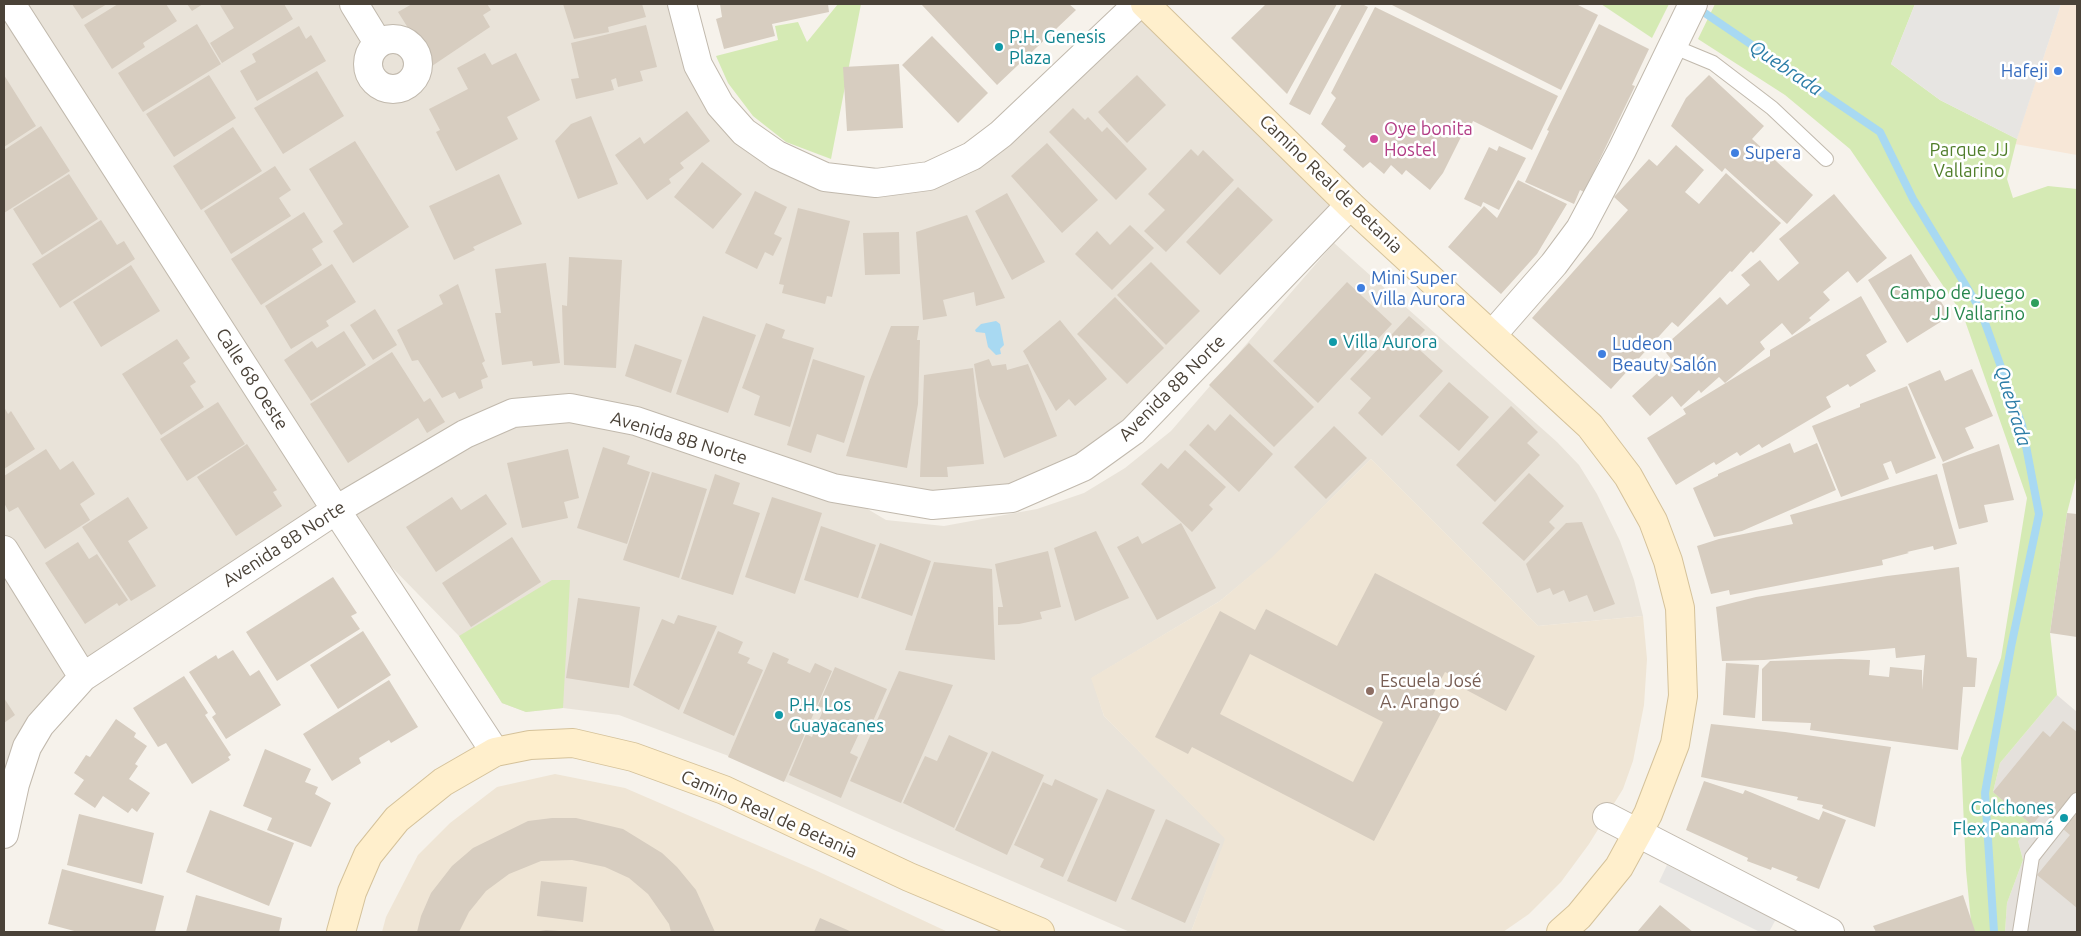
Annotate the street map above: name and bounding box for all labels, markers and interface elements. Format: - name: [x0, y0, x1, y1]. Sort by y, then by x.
- place label: P.H. Genesis Plaza: [1009, 26, 1106, 68]
- water label: Quebrada: [1745, 35, 1827, 101]
- marker: P.H. Genesis Plaza: [993, 41, 1005, 53]
- place label: Hafeji: [2001, 60, 2048, 82]
- marker: Hafeji: [2052, 65, 2064, 77]
- street label: Camino Real de Betania: [1255, 110, 1407, 258]
- place label: Oye bonita Hostel: [1384, 118, 1473, 160]
- marker: Oye bonita Hostel: [1368, 133, 1380, 145]
- park label: Parque JJ Vallarino: [1929, 139, 2009, 182]
- place label: Supera: [1745, 142, 1801, 164]
- marker: Supera: [1729, 147, 1741, 159]
- place label: Mini Super Villa Aurora: [1371, 267, 1466, 310]
- marker: Mini Super Villa Aurora: [1355, 282, 1367, 294]
- place label: Campo de Juego JJ Vallarino: [1889, 282, 2025, 324]
- marker: Campo de Juego JJ Vallarino: [2029, 297, 2041, 309]
- street label: Calle 68 Oeste: [211, 324, 293, 434]
- street label: Avenida 8B Norte: [1114, 330, 1230, 446]
- place label: Villa Aurora: [1343, 331, 1438, 353]
- place label: Ludeon Beauty Salón: [1612, 333, 1717, 376]
- marker: Villa Aurora: [1327, 336, 1339, 348]
- marker: Ludeon Beauty Salón: [1596, 348, 1608, 360]
- water label: Quebrada: [1990, 363, 2036, 449]
- street label: Avenida 8B Norte: [608, 407, 750, 469]
- street label: Avenida 8B Norte: [219, 496, 349, 592]
- place label: Escuela José A. Arango: [1380, 670, 1482, 712]
- marker: Escuela José A. Arango: [1364, 685, 1376, 697]
- place label: P.H. Los Guayacanes: [789, 694, 884, 736]
- marker: P.H. Los Guayacanes: [773, 709, 785, 721]
- street label: Camino Real de Betania: [678, 765, 860, 863]
- place label: Colchones Flex Panamá: [1952, 797, 2054, 840]
- marker: Colchones Flex Panamá: [2058, 812, 2070, 824]

